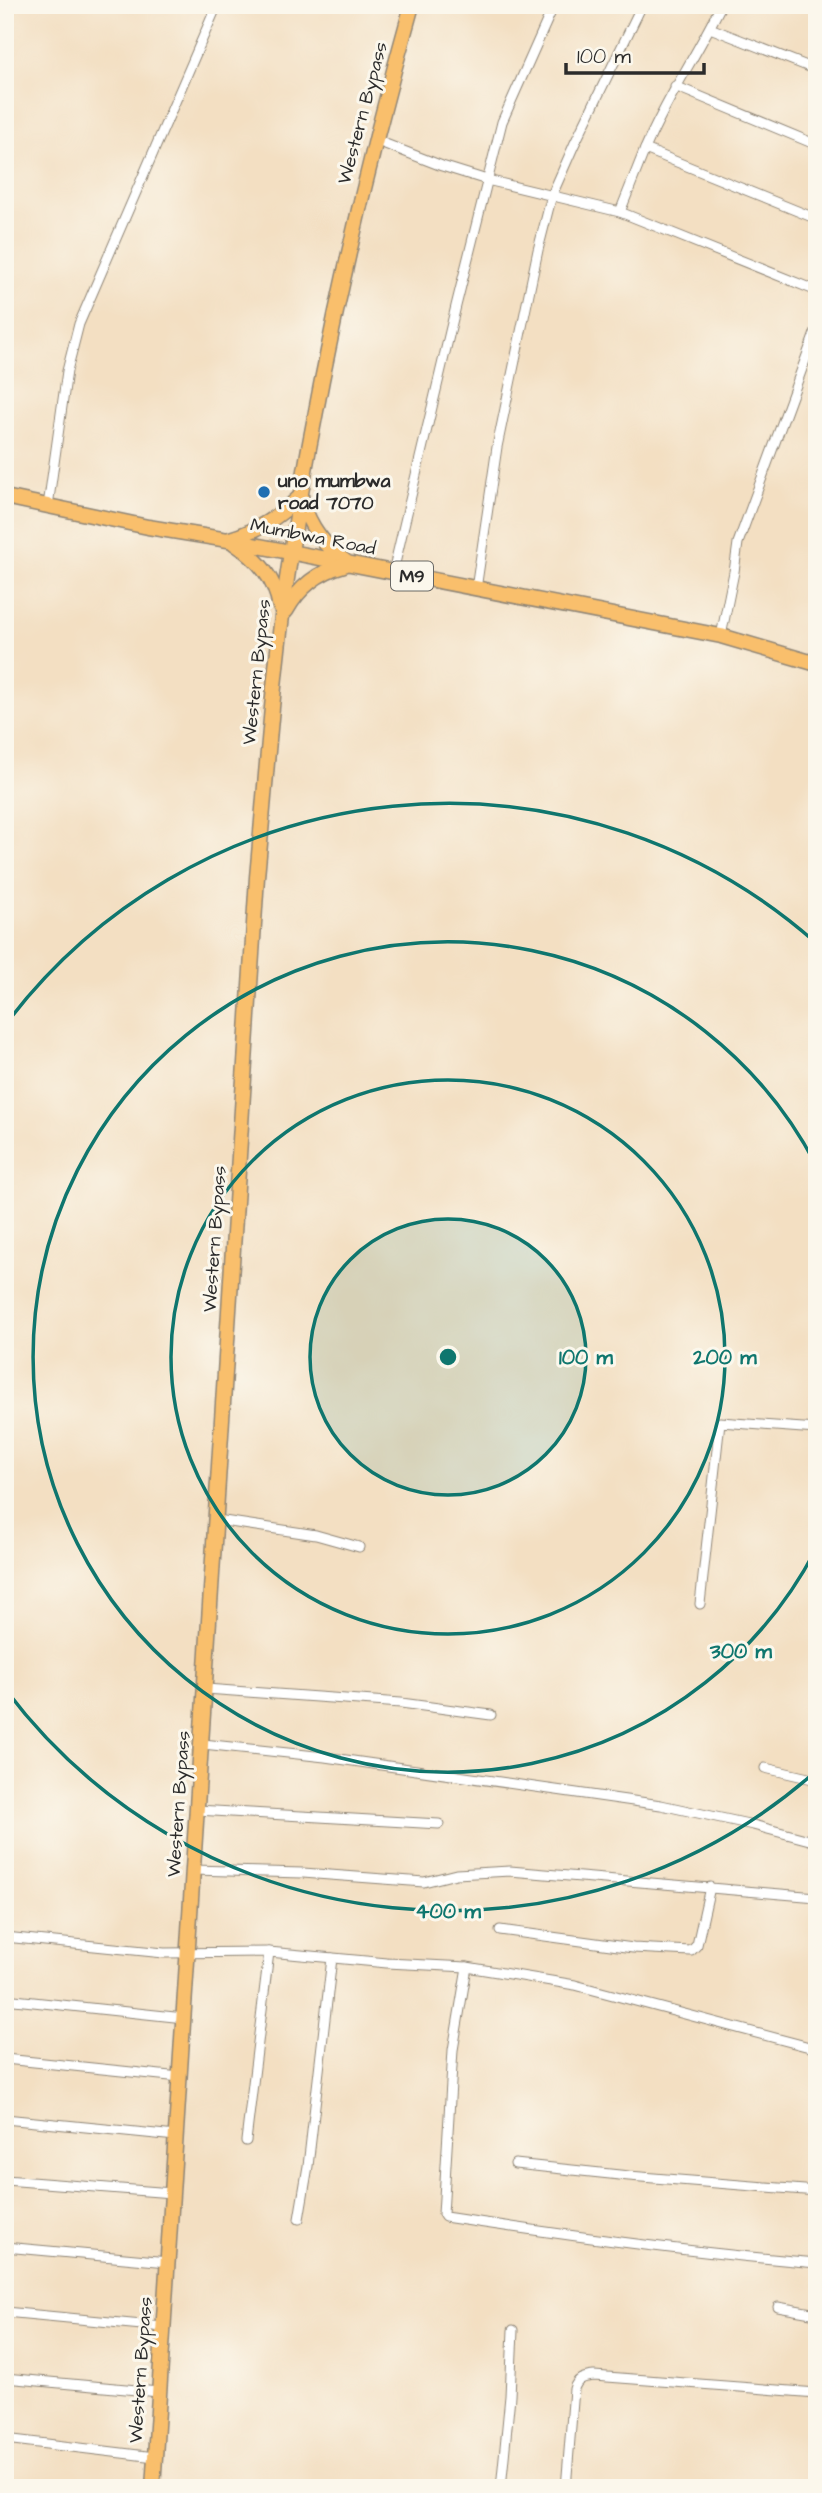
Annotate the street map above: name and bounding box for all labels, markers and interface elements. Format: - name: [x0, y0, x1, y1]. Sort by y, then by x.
- scale bar: [566, 32, 705, 76]
- street label: Western Bypass: [331, 39, 396, 188]
- text: 100 m: [577, 42, 632, 71]
- place label: uno mumbwa road 7070: [277, 468, 391, 517]
- marker: uno mumbwa road 7070: [256, 484, 272, 500]
- street label: Mumbwa Road: [248, 512, 378, 562]
- road number: M9: [391, 562, 433, 590]
- street label: Western Bypass: [236, 598, 279, 746]
- street label: Western Bypass: [196, 1165, 235, 1313]
- text: 100 m: [559, 1343, 614, 1372]
- text: 200 m: [692, 1343, 757, 1372]
- centre of rings: [436, 1345, 460, 1369]
- text: 300 m: [709, 1637, 773, 1666]
- street label: Western Bypass: [160, 1730, 199, 1878]
- text: 400 m: [415, 1897, 481, 1926]
- street label: Western Bypass: [122, 2296, 161, 2444]

